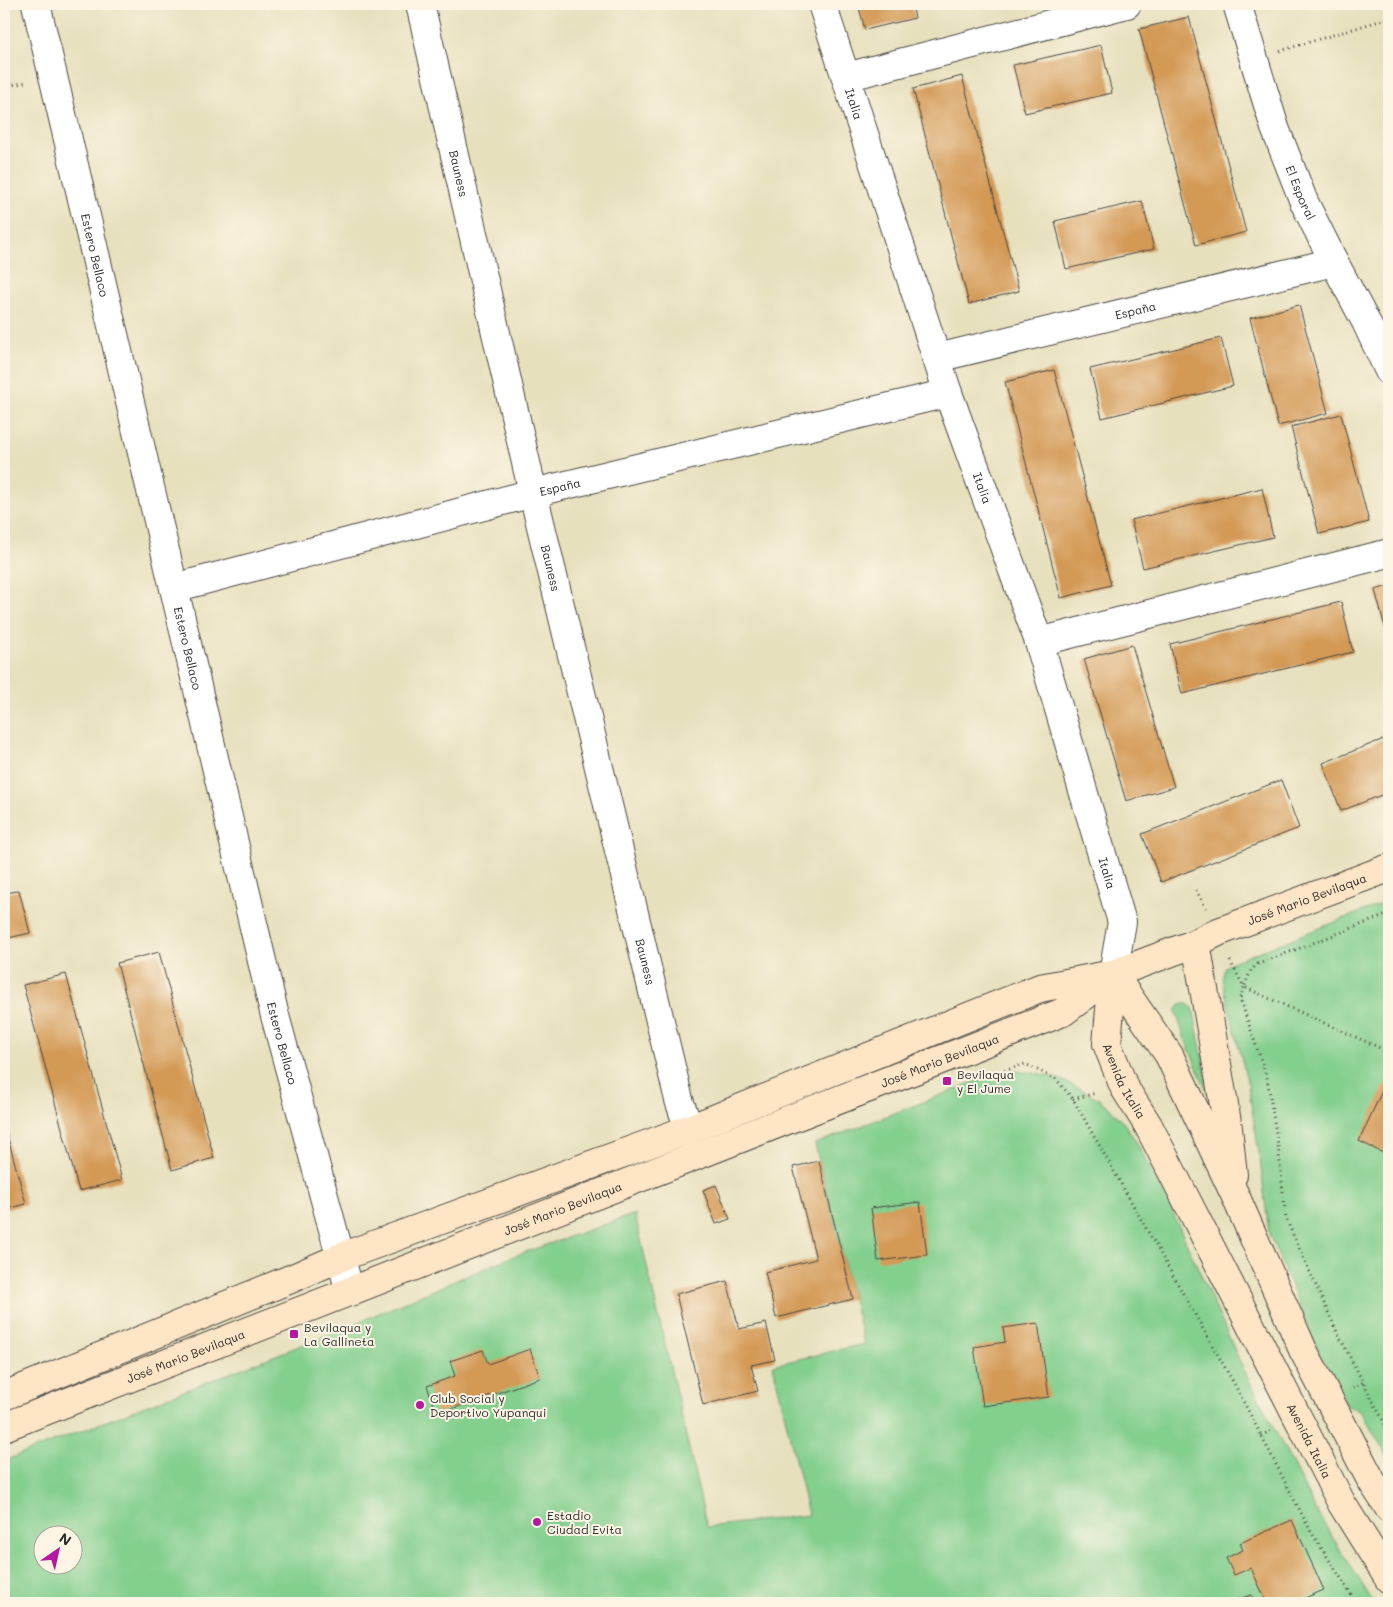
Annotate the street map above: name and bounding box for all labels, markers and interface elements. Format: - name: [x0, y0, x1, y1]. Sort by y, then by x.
- street label: Italia: [842, 86, 867, 122]
- street label: Bauness: [446, 149, 472, 199]
- street label: El Esporal: [1282, 163, 1319, 222]
- street label: Estero Bellaco: [78, 212, 113, 298]
- street label: España: [1113, 297, 1157, 323]
- street label: Italia: [970, 470, 996, 506]
- street label: España: [538, 474, 582, 499]
- street label: Bauness: [538, 543, 564, 593]
- street label: Estero Bellaco: [171, 605, 206, 692]
- street label: Italia: [1095, 855, 1120, 891]
- street label: José Mario Bevilaqua: [1245, 869, 1369, 928]
- street label: Bauness: [632, 937, 659, 987]
- street label: Estero Bellaco: [264, 1000, 301, 1086]
- street label: José Mario Bevilaqua: [878, 1030, 1001, 1091]
- street label: Avenida Italia: [1099, 1041, 1150, 1121]
- place label: Bevilaqua y El Jume: [957, 1066, 1014, 1096]
- marker: Bevilaqua y El Jume: [941, 1075, 953, 1087]
- street label: José Mario Bevilaqua: [501, 1178, 624, 1238]
- place label: Bevilaqua y La Gallineta: [304, 1319, 375, 1349]
- street label: José Mario Bevilaqua: [124, 1325, 247, 1386]
- marker: Bevilaqua y La Gallineta: [288, 1328, 300, 1340]
- place label: Club Social y Deportivo Yupanqui: [430, 1390, 546, 1420]
- marker: Club Social y Deportivo Yupanqui: [414, 1399, 426, 1411]
- street label: Avenida Italia: [1284, 1400, 1335, 1481]
- place label: Estadio Ciudad Evita: [547, 1507, 622, 1537]
- marker: Estadio Ciudad Evita: [531, 1516, 543, 1528]
- north arrow: [32, 1524, 82, 1574]
- text: N: [56, 1528, 75, 1550]

